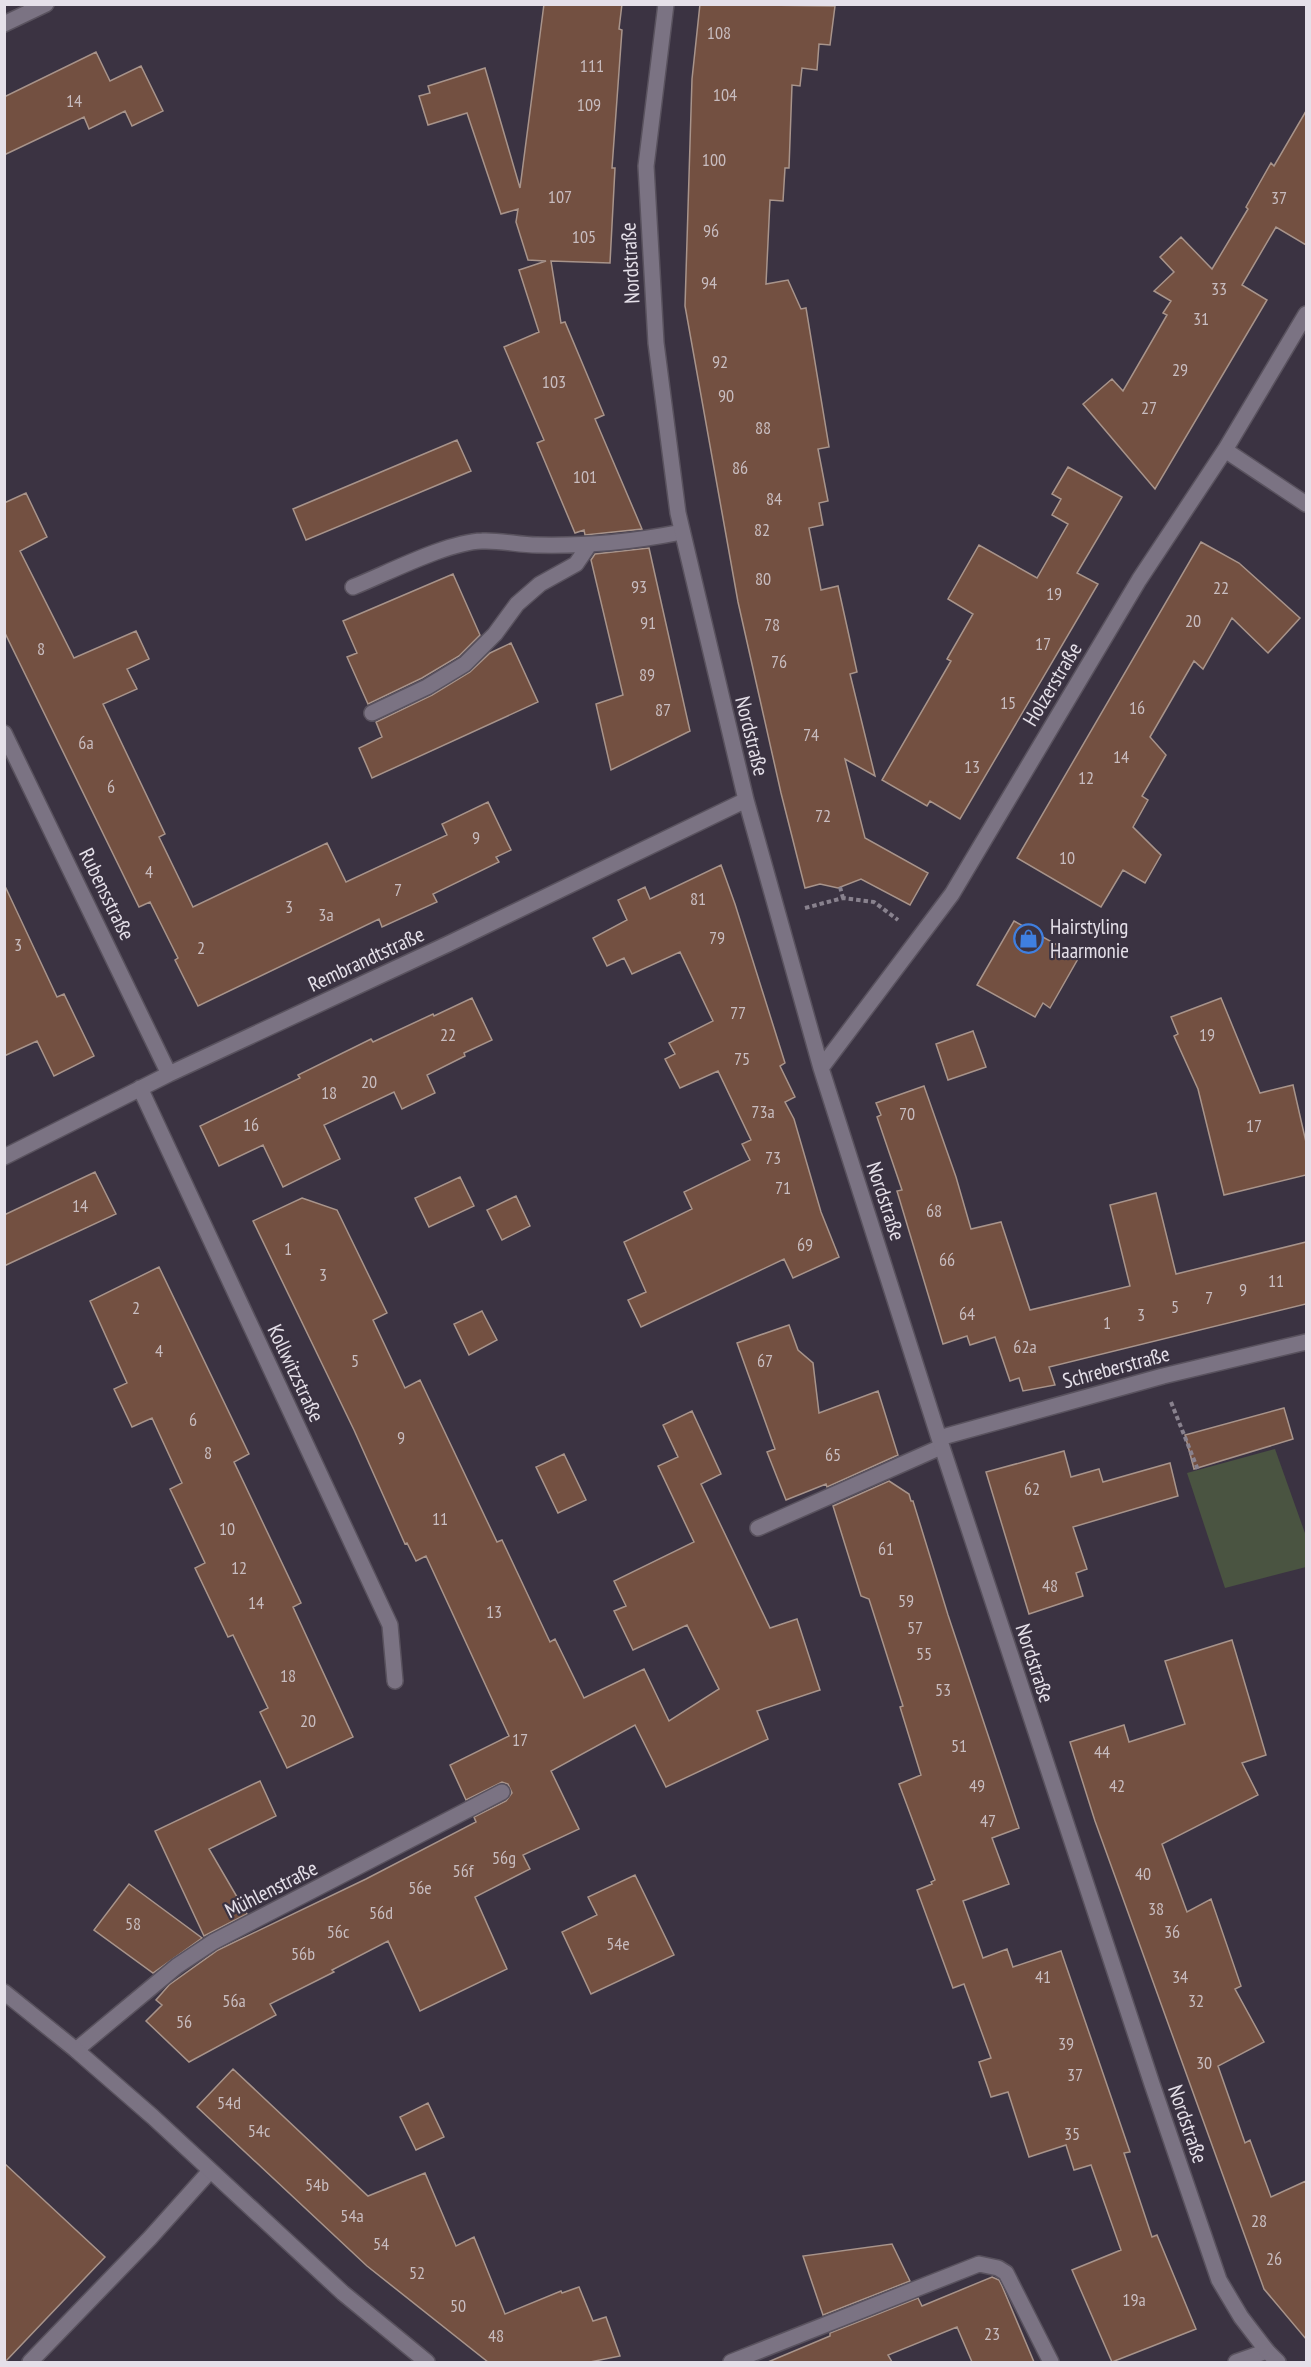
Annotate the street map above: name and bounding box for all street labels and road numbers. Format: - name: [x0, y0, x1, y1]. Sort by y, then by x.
- street label: Nordstraße: [614, 222, 646, 304]
- street label: Holzerstraße: [1017, 637, 1087, 731]
- street label: Nordstraße: [729, 693, 775, 779]
- street label: Rubensstraße: [73, 843, 141, 945]
- street label: Rembrandtstraße: [304, 920, 428, 998]
- street label: Nordstraße: [861, 1158, 911, 1244]
- street label: Kollwitzstraße: [262, 1320, 330, 1426]
- street label: Schreberstraße: [1060, 1340, 1172, 1394]
- street label: Nordstraße: [1010, 1620, 1060, 1706]
- street label: Mühlenstraße: [220, 1854, 322, 1924]
- street label: Nordstraße: [1162, 2081, 1214, 2167]

